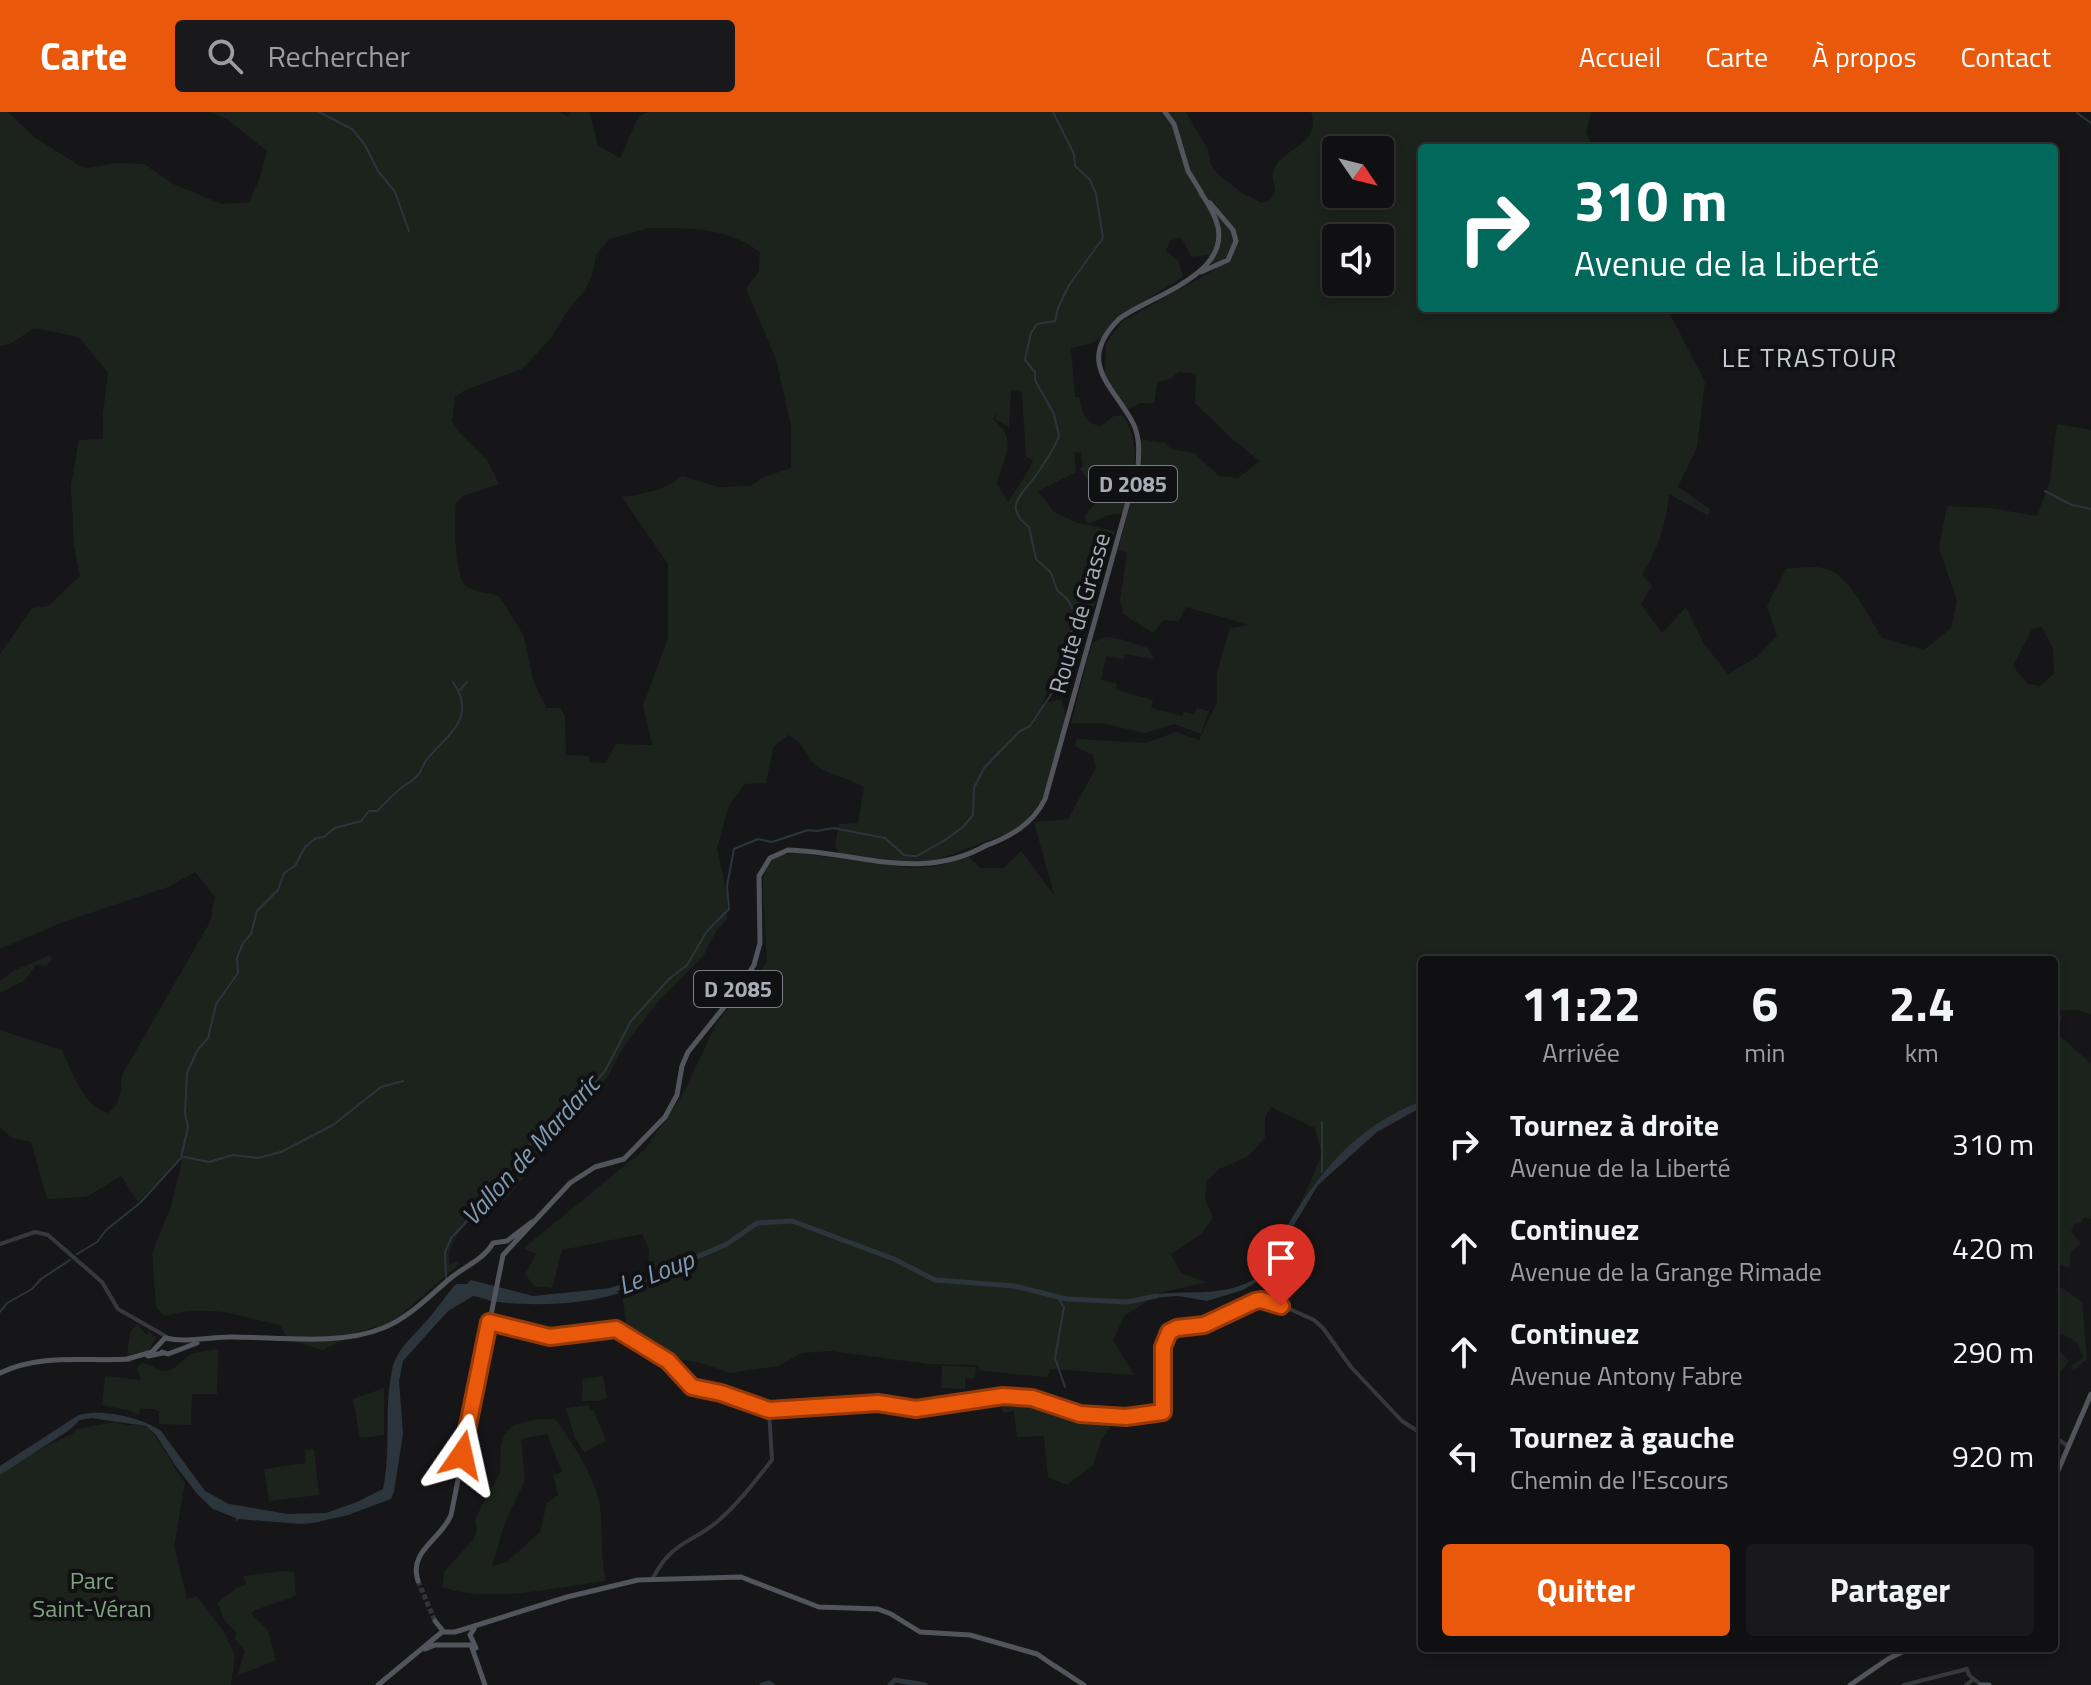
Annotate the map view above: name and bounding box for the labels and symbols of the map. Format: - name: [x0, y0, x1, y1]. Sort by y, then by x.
- north arrow: [1322, 136, 1394, 208]
- district label: LE TRASTOUR: [1722, 338, 1898, 377]
- road number: D 2085: [1089, 466, 1177, 502]
- street label: Route de Grasse: [1039, 529, 1119, 697]
- road number: D 2085: [694, 971, 782, 1007]
- water label: Vallon de Mardaric: [452, 1064, 610, 1234]
- pin: [1247, 1224, 1315, 1306]
- water label: Le Loup: [612, 1239, 701, 1304]
- position arrow: [420, 1413, 504, 1497]
- park label: Parc Saint-Véran: [32, 1562, 152, 1626]

